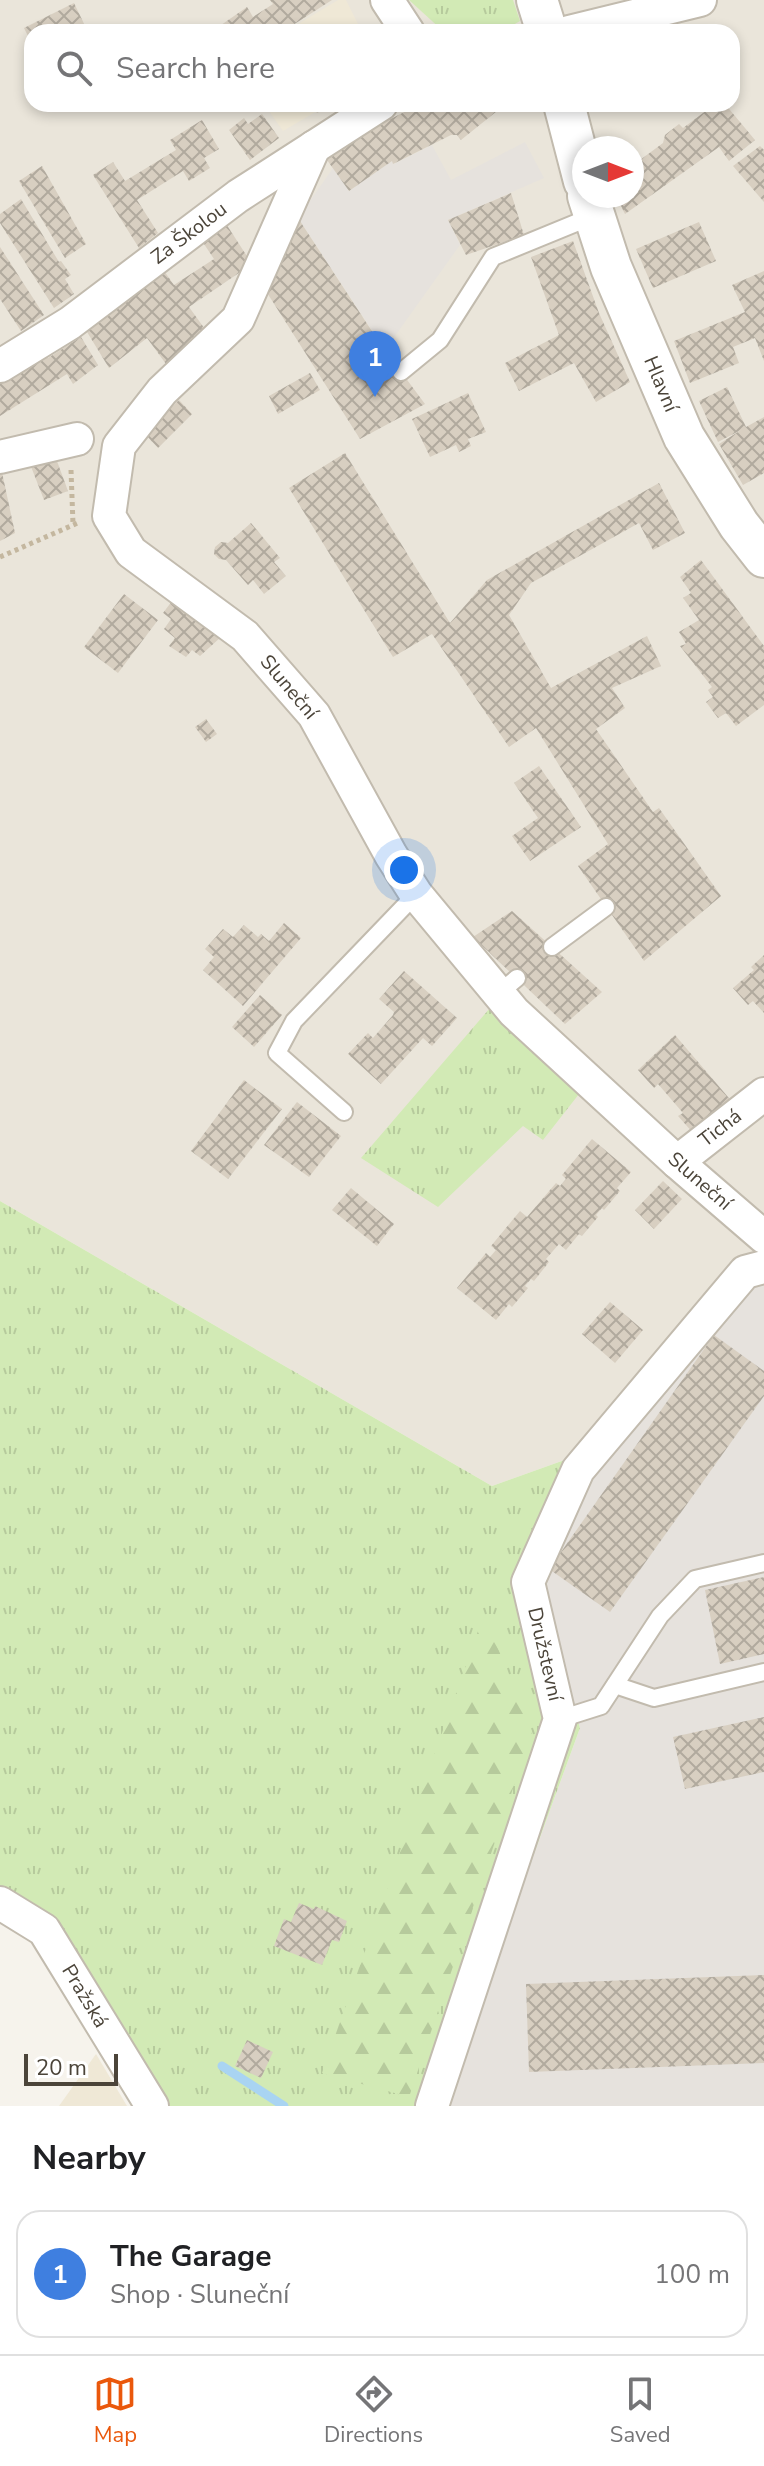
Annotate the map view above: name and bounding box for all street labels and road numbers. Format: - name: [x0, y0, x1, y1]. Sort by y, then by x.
- street label: Za Školou: [145, 196, 233, 270]
- street label: Hlavní: [637, 352, 685, 417]
- street label: Sluneční: [254, 649, 325, 726]
- street label: Tichá: [693, 1103, 747, 1153]
- street label: Sluneční: [662, 1146, 739, 1217]
- street label: Družstevní: [521, 1604, 569, 1705]
- street label: Pražská: [56, 1959, 114, 2033]

